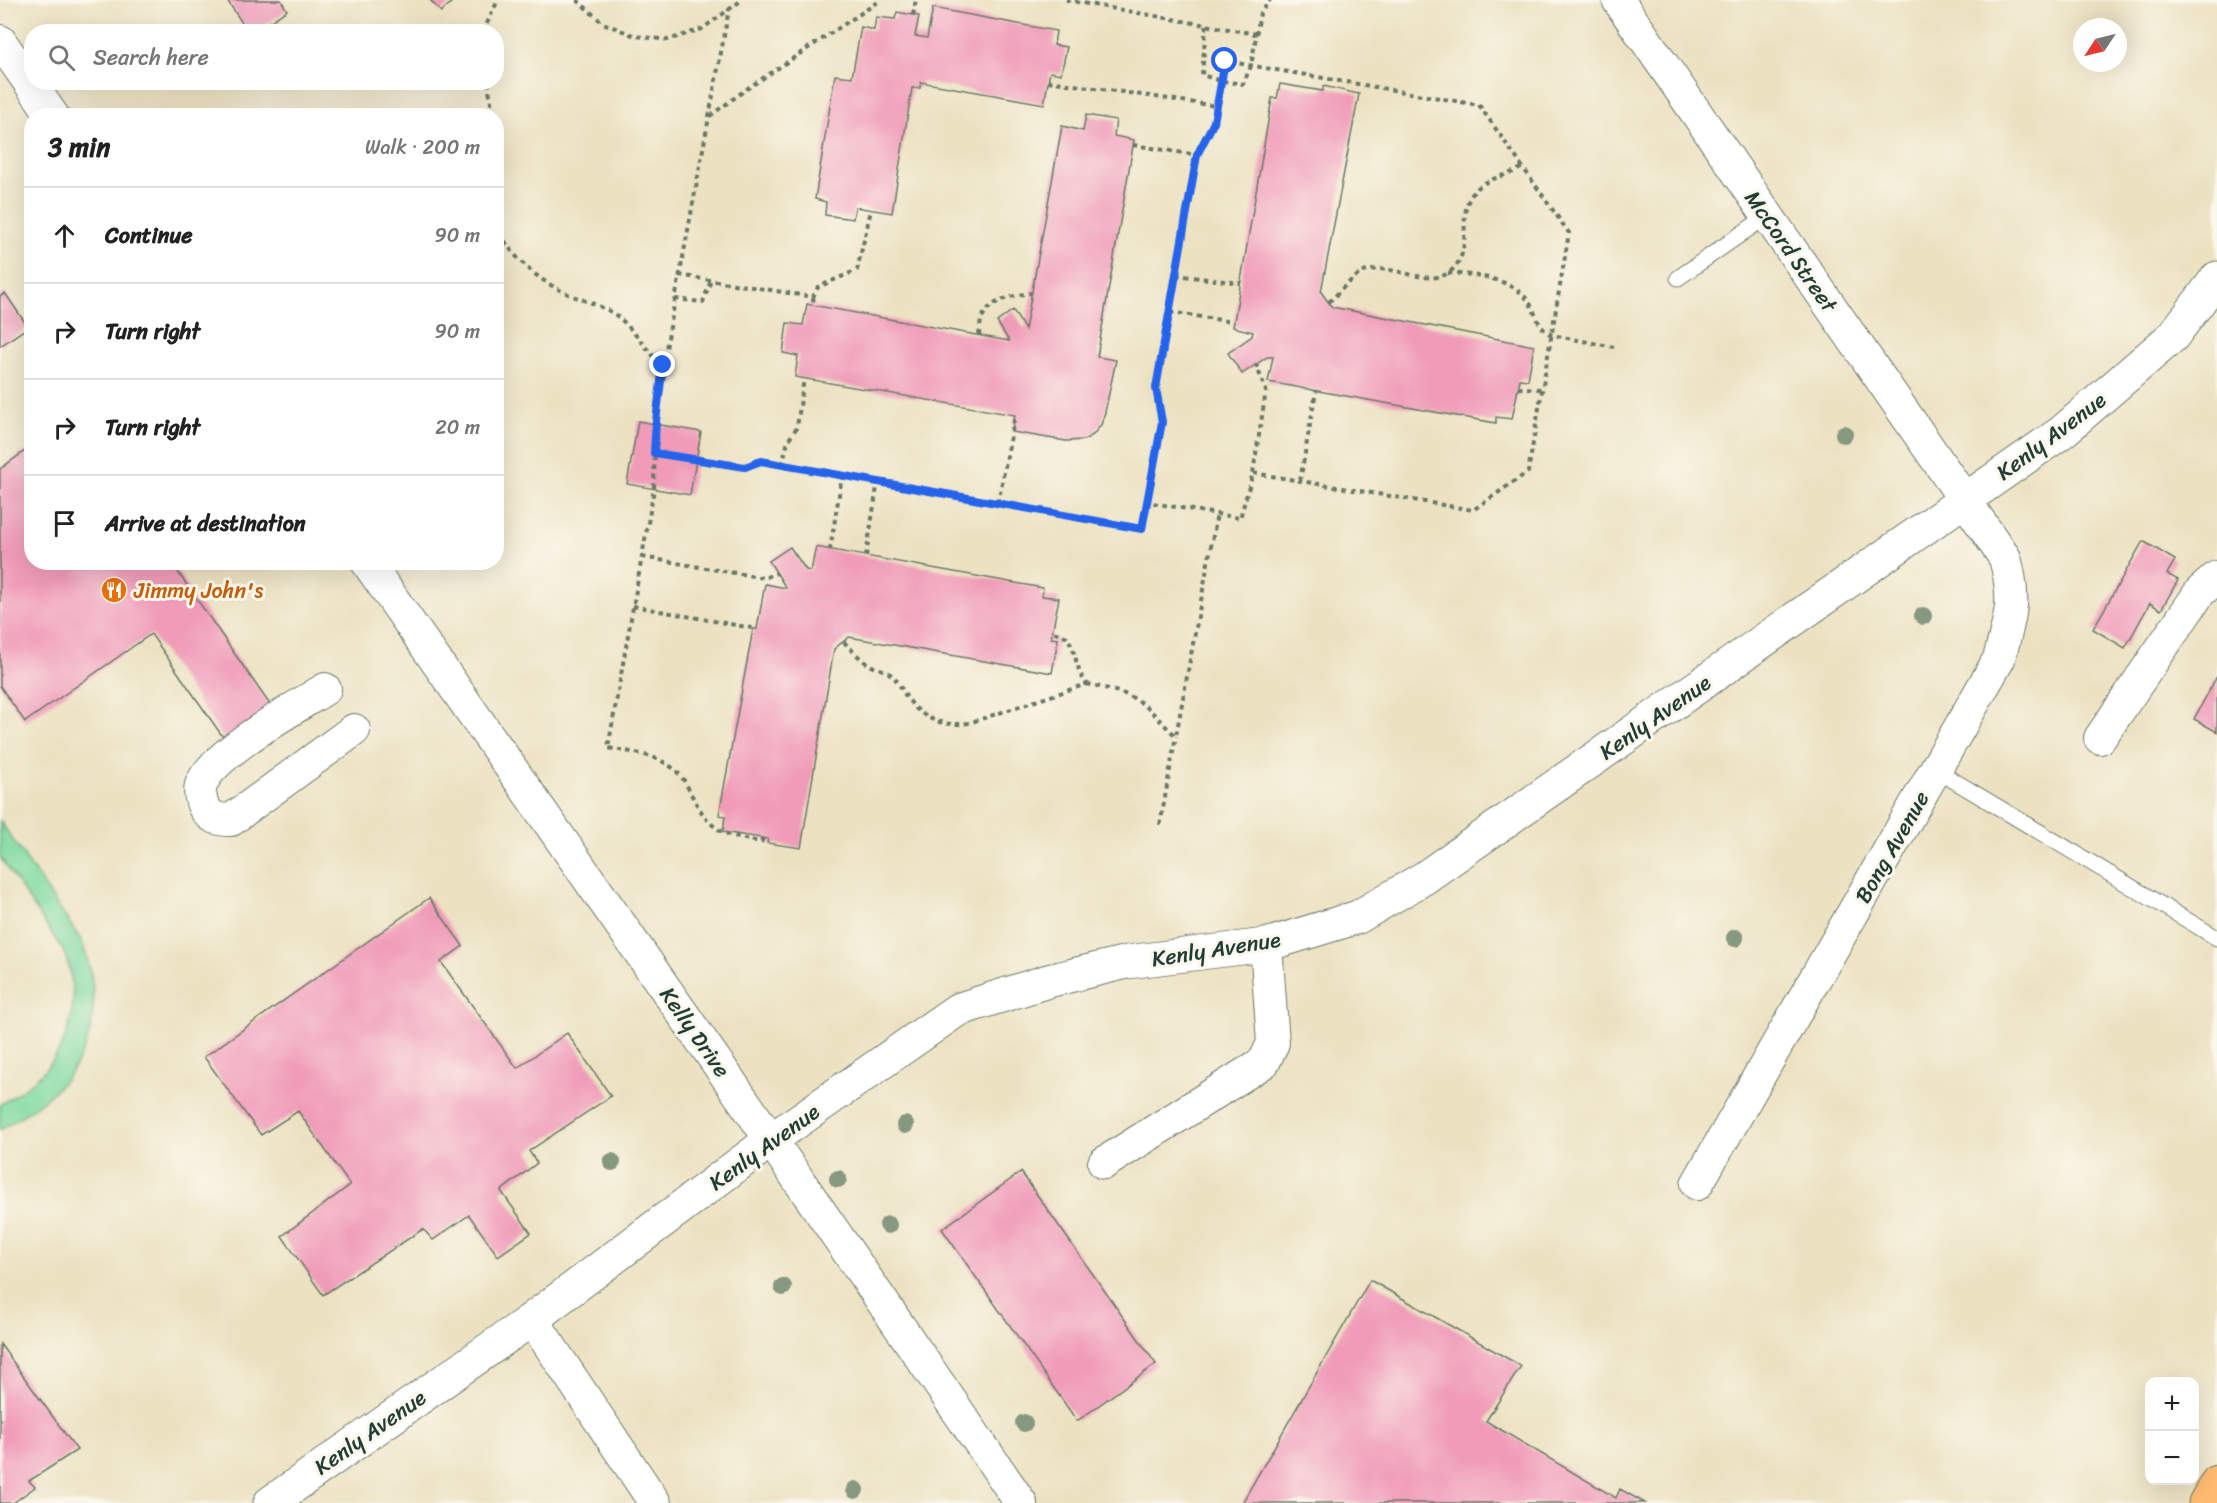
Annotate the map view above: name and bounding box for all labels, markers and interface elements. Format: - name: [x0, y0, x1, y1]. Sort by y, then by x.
- north arrow: [2073, 18, 2127, 72]
- search box: [24, 24, 504, 90]
- text: Search here: [93, 38, 209, 77]
- icon: search: [45, 41, 78, 74]
- route start: [1211, 47, 1237, 73]
- text: 3 min: [48, 124, 110, 170]
- text: Walk · 200 m: [365, 130, 480, 165]
- street label: McCord Street: [1734, 182, 1848, 321]
- text: Continue: [105, 216, 193, 255]
- text: 90 m: [435, 218, 480, 253]
- icon: ahead: [48, 219, 81, 252]
- text: Turn right: [105, 312, 200, 351]
- text: 90 m: [435, 314, 480, 349]
- icon: right: [48, 315, 81, 348]
- route end: [649, 351, 675, 377]
- street label: Kenly Avenue: [1987, 381, 2115, 491]
- text: Turn right: [105, 408, 200, 447]
- text: 20 m: [435, 410, 480, 445]
- icon: right: [48, 411, 81, 444]
- text: Arrive at destination: [105, 504, 306, 543]
- icon: arrive: [48, 507, 81, 540]
- place label: Jimmy John's: [133, 571, 263, 610]
- restaurant icon: Jimmy John's: [99, 575, 129, 605]
- street label: Kenly Avenue: [1591, 664, 1720, 770]
- street label: Bong Avenue: [1844, 783, 1940, 911]
- street label: Kenly Avenue: [1149, 920, 1284, 978]
- street label: Kelly Drive: [649, 978, 741, 1086]
- street label: Kenly Avenue: [700, 1093, 828, 1201]
- map controls: [2145, 1377, 2199, 1485]
- button: +: [2145, 1377, 2199, 1431]
- street label: Kenly Avenue: [306, 1379, 435, 1485]
- button: −: [2145, 1431, 2199, 1485]

